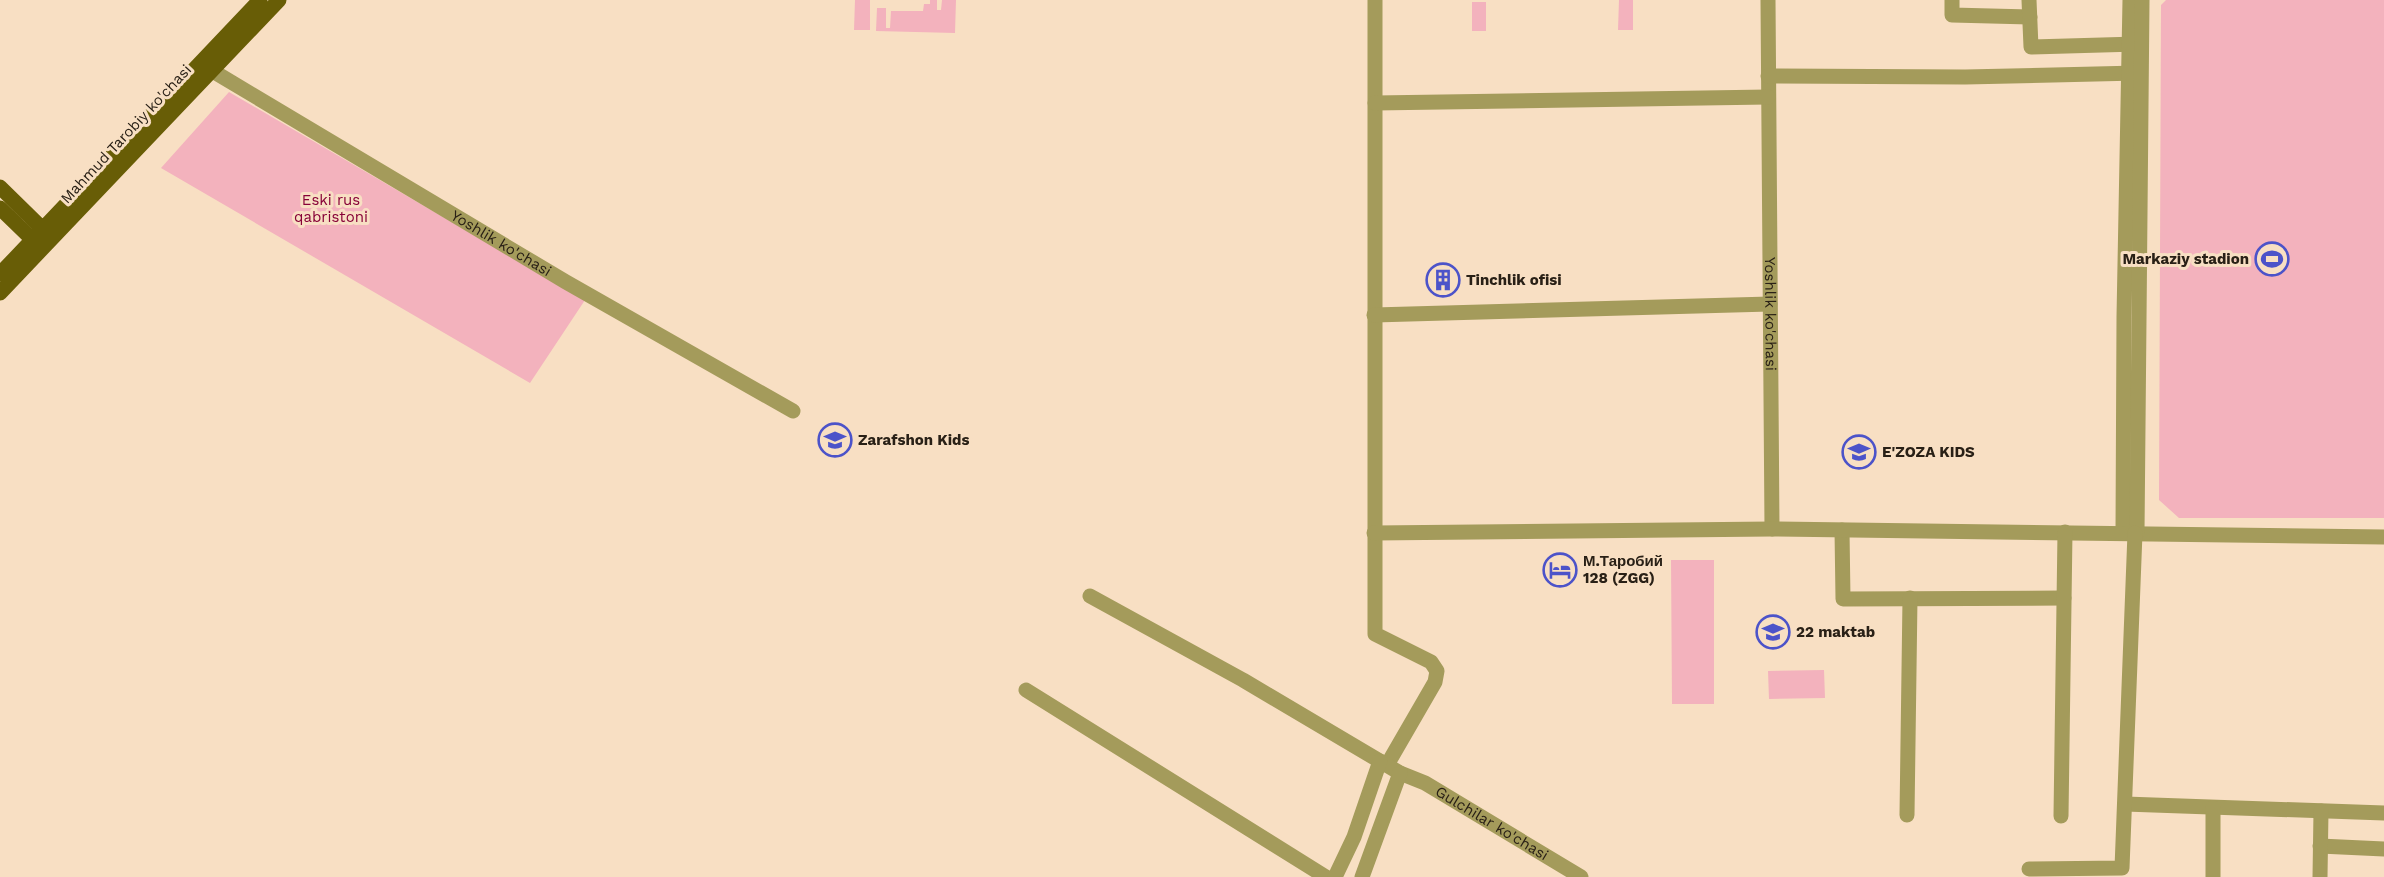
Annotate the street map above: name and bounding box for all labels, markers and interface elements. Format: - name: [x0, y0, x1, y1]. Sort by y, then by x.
- street label: Mahmud Tarobiy ko'chasi: [57, 61, 195, 207]
- park label: Eski rus qabristoni: [294, 191, 368, 226]
- street label: Yoshlik ko'chasi: [448, 206, 555, 280]
- sports icon: Markaziy stadion: [2254, 241, 2290, 277]
- place label: Markaziy stadion: [2122, 250, 2249, 268]
- street label: Yoshlik ko'chasi: [1761, 257, 1780, 371]
- building icon: Tinchlik ofisi: [1425, 262, 1461, 298]
- place label: Tinchlik ofisi: [1466, 271, 1562, 289]
- school or university icon: Zarafshon Kids: [817, 422, 853, 458]
- place label: Zarafshon Kids: [858, 431, 969, 449]
- school or university icon: E'ZOZA KIDS: [1841, 434, 1877, 470]
- place label: E'ZOZA KIDS: [1882, 443, 1975, 461]
- hotel icon: М.Таробий 128 (ZGG): [1542, 552, 1578, 588]
- place label: М.Таробий 128 (ZGG): [1583, 552, 1663, 587]
- school or university icon: 22 maktab: [1755, 614, 1791, 650]
- place label: 22 maktab: [1796, 623, 1875, 641]
- street label: Gulchilar ko'chasi: [1432, 782, 1552, 864]

